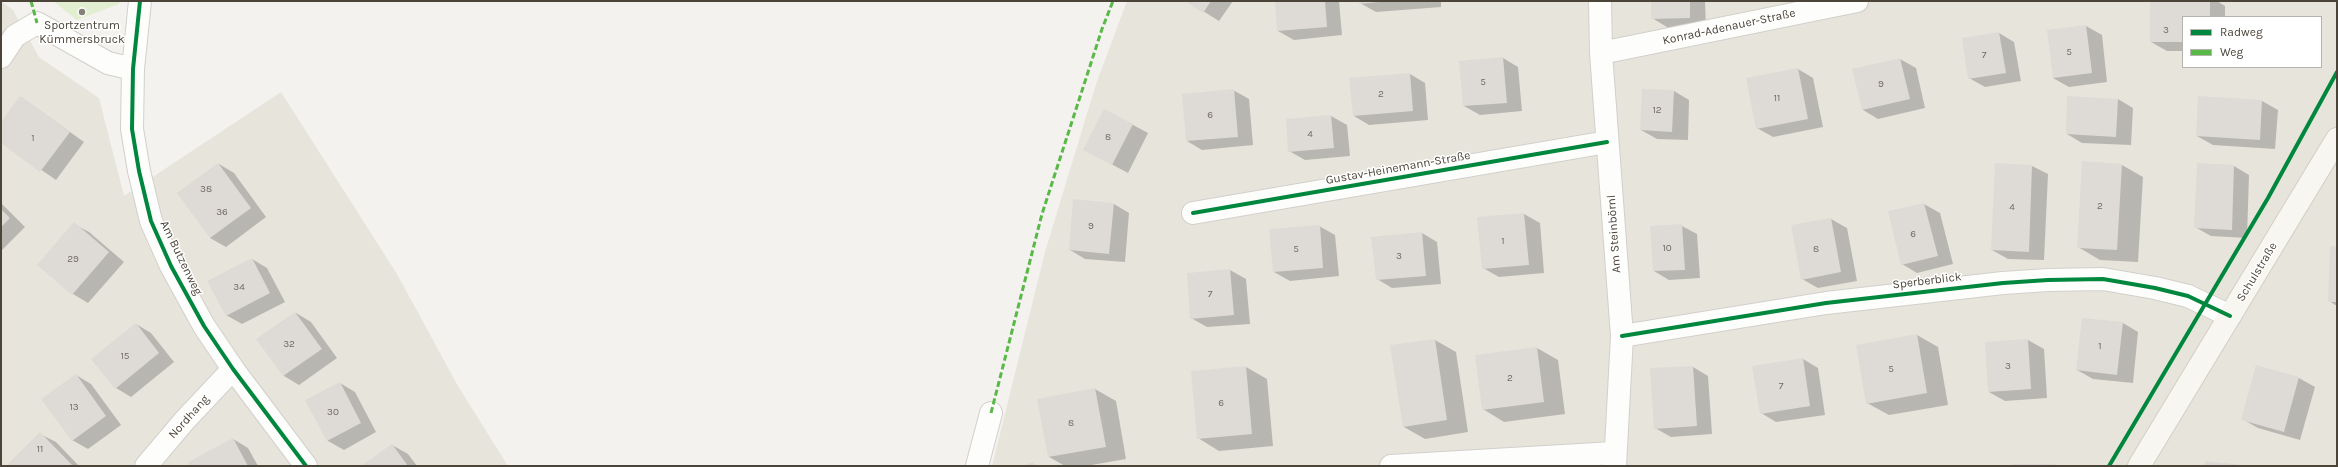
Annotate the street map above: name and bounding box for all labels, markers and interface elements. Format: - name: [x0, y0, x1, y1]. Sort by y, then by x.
- street label: Konrad-Adenauer-Straße: [1661, 6, 1797, 48]
- marker: Sportzentrum Kümmersbruck: [77, 7, 87, 17]
- legend: [2182, 16, 2322, 68]
- place label: Sportzentrum Kümmersbruck: [39, 19, 125, 47]
- house number: 3: [2163, 24, 2169, 36]
- text: Radweg: [2220, 25, 2263, 39]
- text: Weg: [2220, 45, 2243, 59]
- house number: 5: [2066, 46, 2072, 58]
- house number: 7: [1982, 49, 1986, 61]
- house number: 5: [1480, 76, 1486, 88]
- house number: 9: [1878, 78, 1884, 90]
- house number: 2: [1378, 88, 1384, 100]
- house number: 11: [1774, 92, 1780, 104]
- house number: 12: [1652, 104, 1662, 116]
- house number: 6: [1207, 109, 1213, 121]
- house number: 4: [1307, 128, 1313, 140]
- house number: 8: [1105, 131, 1111, 143]
- house number: 1: [31, 132, 35, 144]
- street label: Gustav-Heinemann-Straße: [1325, 148, 1471, 188]
- house number: 38: [200, 183, 212, 195]
- street label: Am Steinbörnl: [1604, 194, 1624, 274]
- house number: 2: [2097, 200, 2103, 212]
- house number: 4: [2009, 201, 2015, 213]
- house number: 36: [216, 206, 228, 218]
- street label: Am Butzenweg: [157, 218, 205, 298]
- house number: 9: [1088, 220, 1094, 232]
- house number: 6: [1910, 228, 1916, 240]
- house number: 1: [1501, 235, 1505, 247]
- street label: Schulstraße: [2234, 240, 2280, 304]
- house number: 10: [1662, 242, 1672, 254]
- house number: 5: [1293, 243, 1299, 255]
- house number: 8: [1813, 243, 1819, 255]
- house number: 3: [1396, 250, 1402, 262]
- house number: 29: [67, 253, 79, 265]
- street label: Sperberblick: [1892, 270, 1962, 292]
- house number: 34: [233, 281, 245, 293]
- house number: 7: [1208, 288, 1212, 300]
- house number: 32: [283, 338, 295, 350]
- house number: 1: [2098, 340, 2102, 352]
- house number: 15: [121, 350, 129, 362]
- house number: 3: [2005, 360, 2011, 372]
- house number: 5: [1888, 363, 1894, 375]
- house number: 2: [1507, 372, 1513, 384]
- house number: 7: [1779, 380, 1783, 392]
- street label: Nordhang: [166, 392, 212, 442]
- house number: 6: [1218, 397, 1224, 409]
- house number: 13: [69, 401, 79, 413]
- house number: 30: [327, 406, 339, 418]
- house number: 8: [1068, 417, 1074, 429]
- house number: 11: [37, 443, 43, 455]

